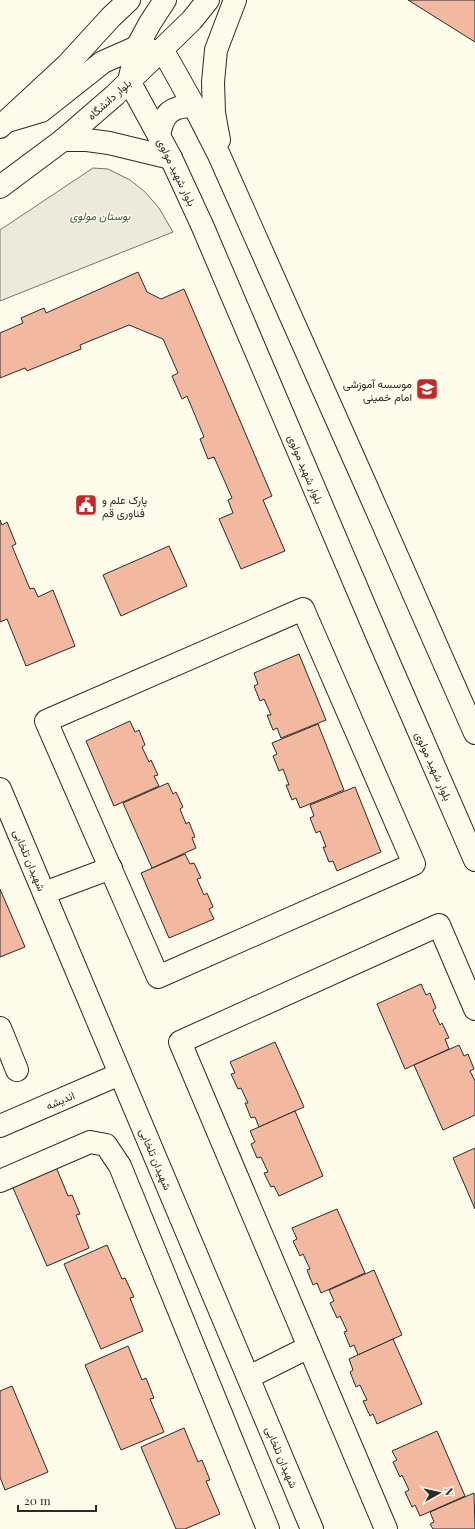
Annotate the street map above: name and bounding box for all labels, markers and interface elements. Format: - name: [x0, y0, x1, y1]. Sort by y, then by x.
- street label: بلوار دانشگاه: [84, 75, 134, 123]
- street label: بلوار شهید مولوی: [154, 135, 200, 209]
- park label: بوستان مولوی: [70, 208, 131, 223]
- place label: موسسه آموزشی امام خمینی: [343, 376, 412, 405]
- school or university icon: موسسه آموزشی امام خمینی: [414, 376, 440, 402]
- street label: بلوار شهید مولوی: [285, 432, 327, 506]
- public building icon: پارک علم و فناوری قم: [73, 492, 99, 518]
- place label: پارک علم و فناوری قم: [102, 492, 147, 521]
- street label: بلوار شهید مولوی: [412, 729, 456, 803]
- street label: شهیدان تلخابی: [10, 827, 50, 893]
- street label: انديشه: [43, 1087, 77, 1113]
- street label: شهیدان تلخابی: [136, 1126, 176, 1192]
- street label: شهیدان تلخابی: [262, 1424, 302, 1490]
- north arrow: [419, 1473, 459, 1513]
- scale bar: [18, 1487, 96, 1513]
- text: N: [441, 1487, 457, 1497]
- text: 20 m: [24, 1492, 51, 1508]

